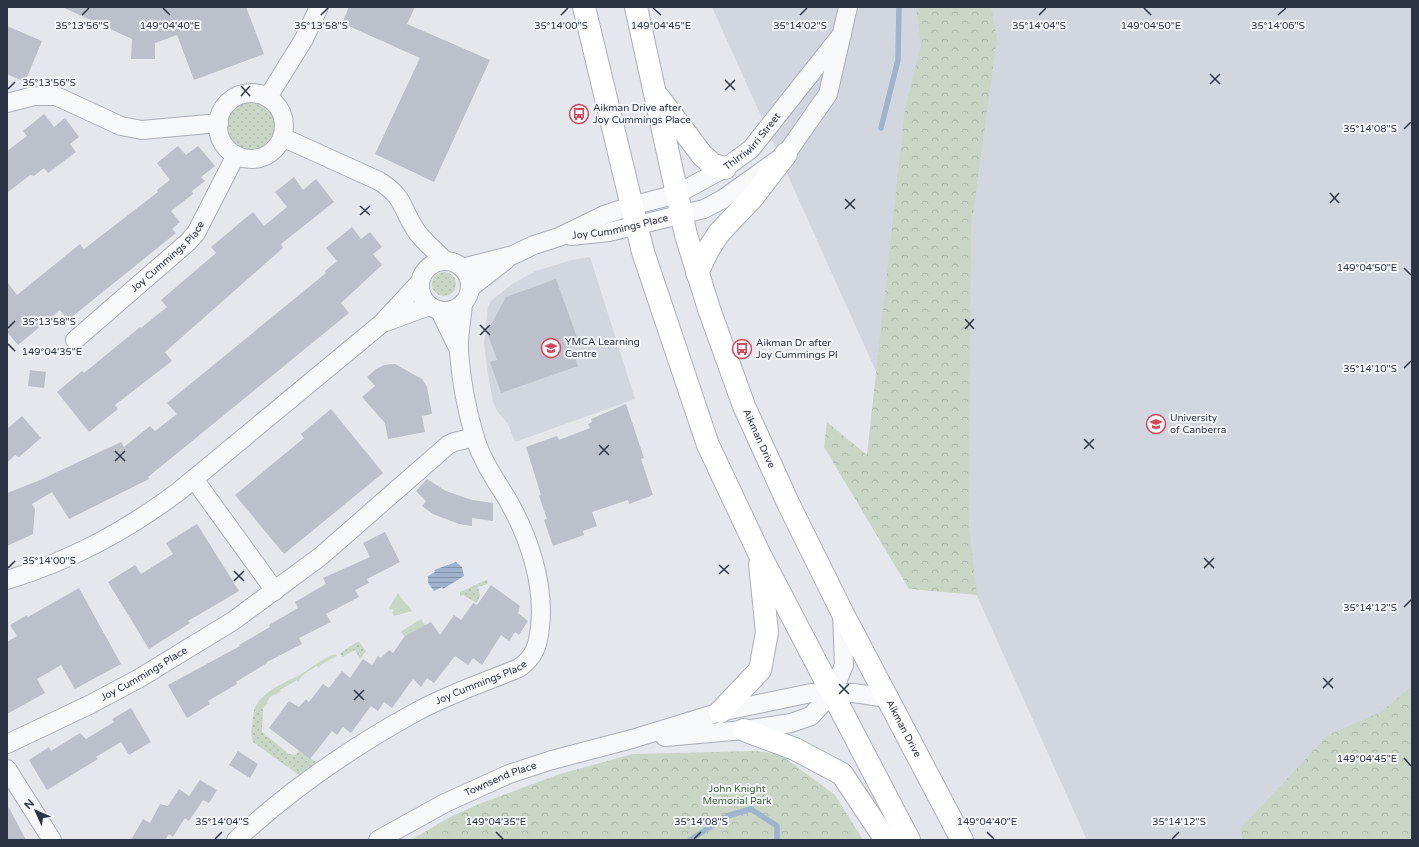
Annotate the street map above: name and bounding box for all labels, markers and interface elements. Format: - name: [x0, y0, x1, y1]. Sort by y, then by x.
- text: 35°13'56"S: [55, 20, 109, 32]
- text: 149°04'40"E: [140, 20, 200, 32]
- text: 35°13'58"S: [294, 20, 348, 32]
- text: 35°14'00"S: [534, 20, 588, 32]
- text: 149°04'45"E: [631, 20, 691, 32]
- text: 35°14'02"S: [773, 20, 827, 32]
- text: 35°14'04"S: [1012, 20, 1066, 32]
- text: 149°04'50"E: [1121, 20, 1181, 32]
- text: 35°14'06"S: [1251, 20, 1305, 32]
- text: 35°13'56"S: [22, 77, 76, 89]
- place label: Aikman Drive after Joy Cummings Place: [593, 102, 691, 126]
- bus stop icon: Aikman Drive after Joy Cummings Place: [568, 103, 590, 125]
- street label: Thirriwirri Street: [721, 110, 783, 173]
- text: 35°14'08"S: [1343, 123, 1397, 135]
- street label: Joy Cummings Place: [571, 212, 670, 242]
- street label: Joy Cummings Place: [128, 219, 207, 295]
- text: 149°04'50"E: [1337, 262, 1397, 274]
- text: 35°13'58"S: [22, 316, 76, 328]
- place label: YMCA Learning Centre: [565, 336, 640, 360]
- school or university icon: YMCA Learning Centre: [540, 337, 562, 359]
- place label: Aikman Dr after Joy Cummings Pl: [756, 337, 837, 361]
- bus stop icon: Aikman Dr after Joy Cummings Pl: [731, 338, 753, 360]
- text: 149°04'35"E: [22, 346, 82, 358]
- text: 35°14'10"S: [1343, 363, 1397, 375]
- street label: Aikman Drive: [740, 407, 778, 470]
- place label: University of Canberra: [1170, 412, 1226, 436]
- school or university icon: University of Canberra: [1145, 413, 1167, 435]
- text: 35°14'00"S: [22, 555, 76, 567]
- text: 35°14'12"S: [1343, 602, 1397, 614]
- street label: Joy Cummings Place: [99, 644, 190, 704]
- street label: Joy Cummings Place: [434, 658, 530, 707]
- street label: Aikman Drive: [883, 698, 924, 760]
- text: 149°04'45"E: [1337, 753, 1397, 765]
- street label: Townsend Place: [463, 759, 538, 799]
- park label: John Knight Memorial Park: [703, 783, 772, 807]
- north arrow: [16, 791, 56, 831]
- text: N: [22, 797, 37, 812]
- text: 35°14'04"S: [195, 816, 249, 828]
- text: 149°04'35"E: [466, 816, 526, 828]
- text: 35°14'08"S: [674, 816, 728, 828]
- text: 149°04'40"E: [957, 816, 1017, 828]
- text: 35°14'12"S: [1152, 816, 1206, 828]

